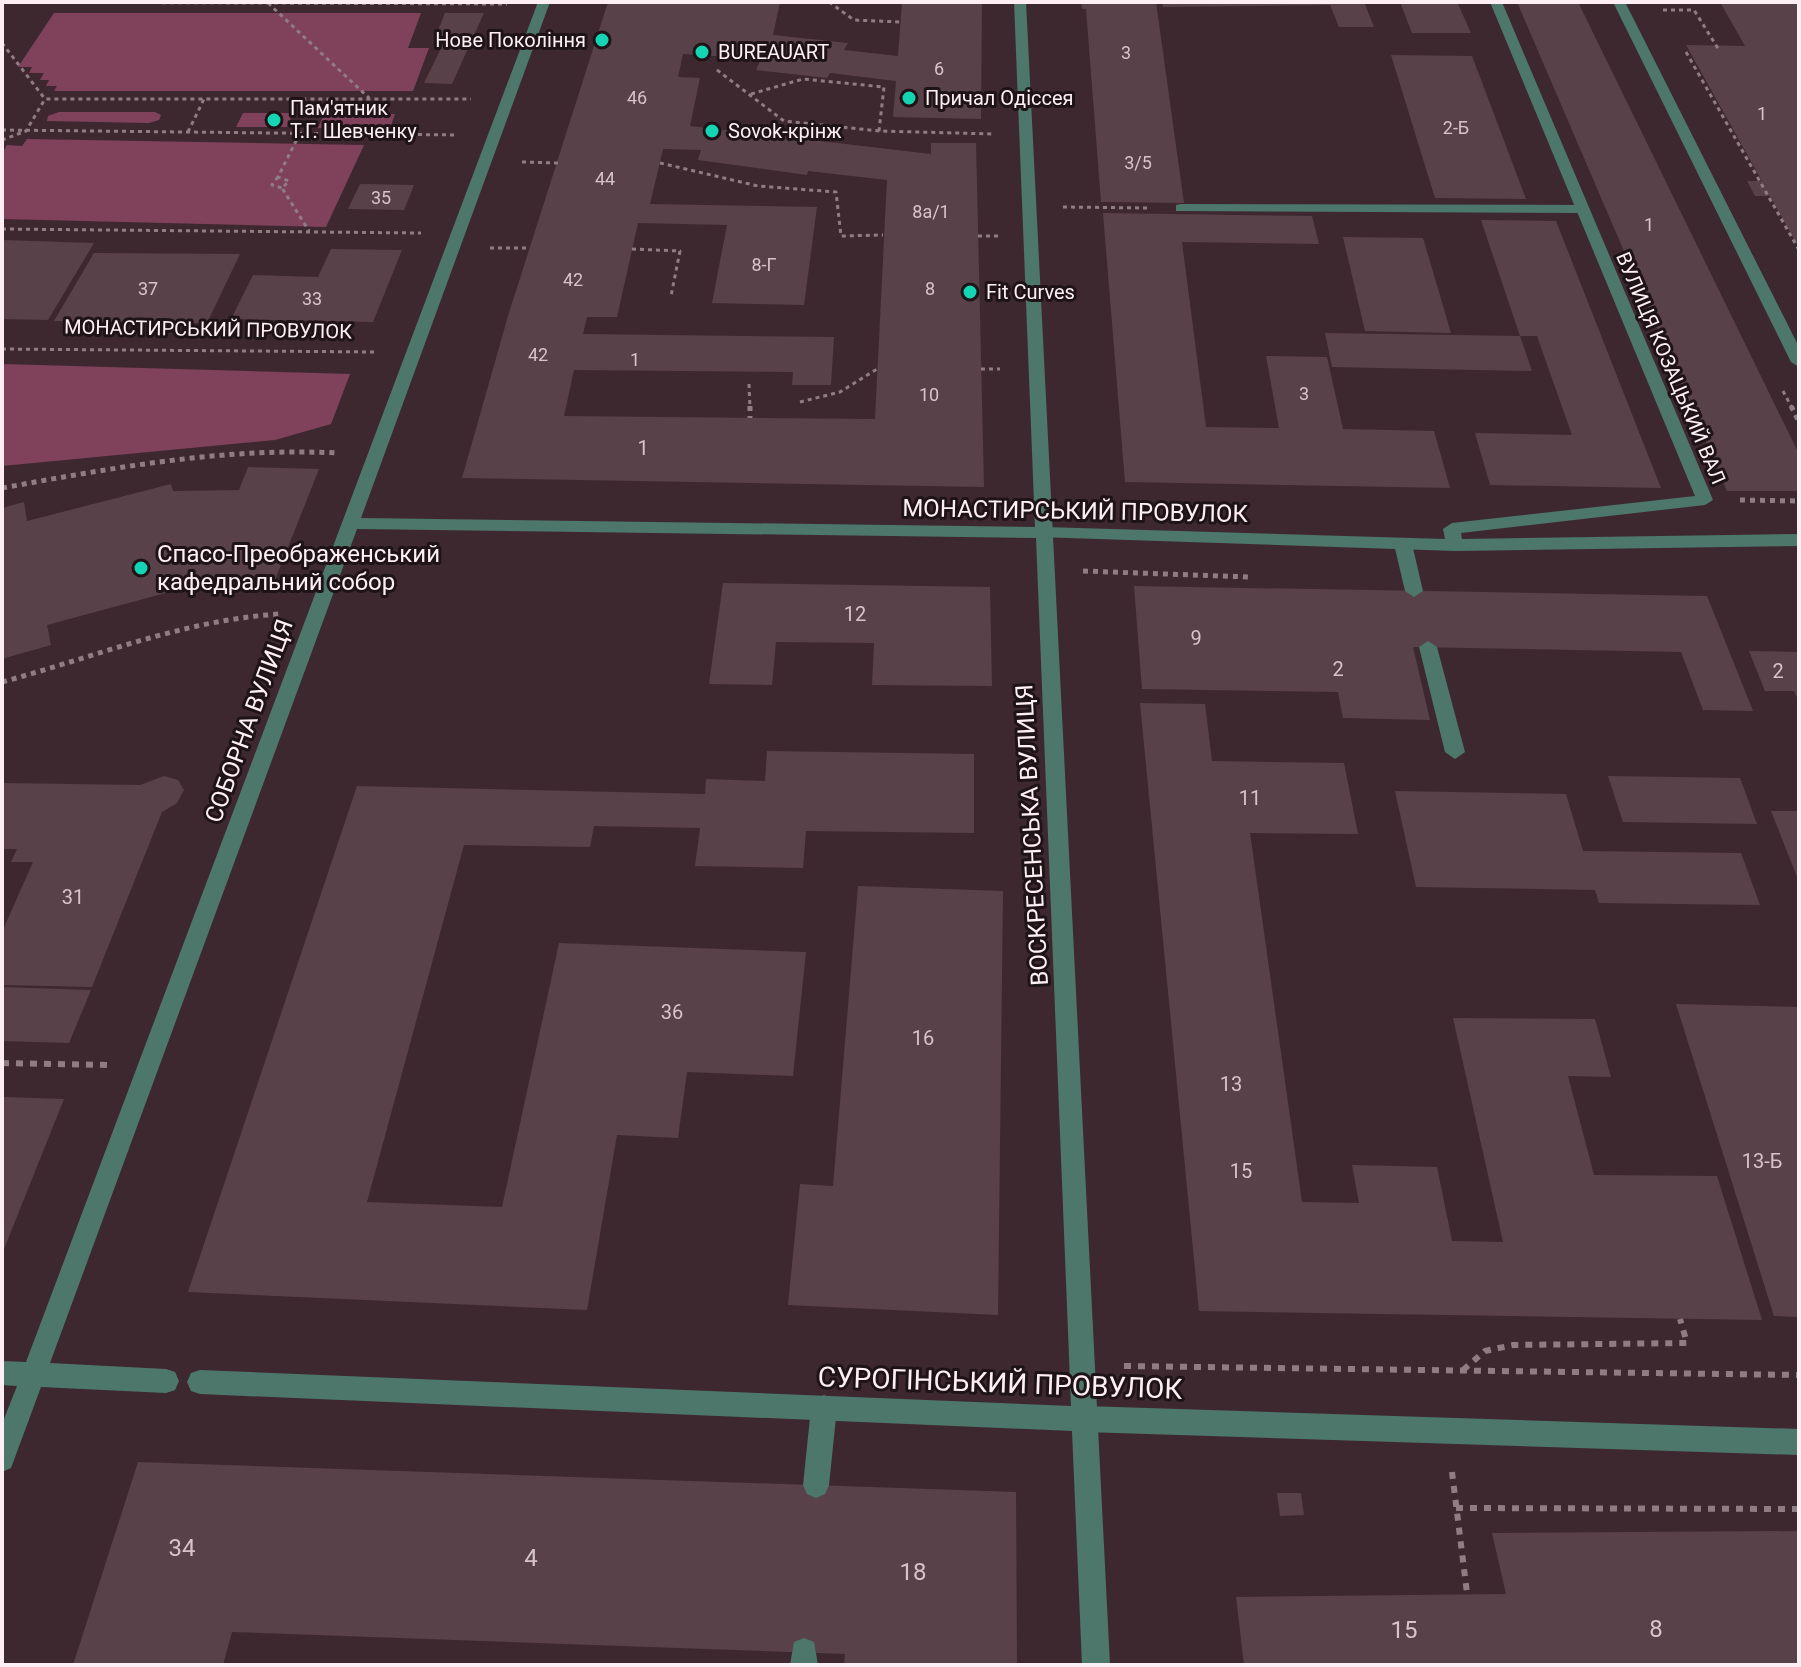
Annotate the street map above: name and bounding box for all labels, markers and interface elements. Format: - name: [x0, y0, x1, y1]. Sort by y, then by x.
- place label: Нове Покоління: [435, 28, 586, 52]
- marker: Нове Покоління: [593, 31, 611, 49]
- place label: BUREAUART: [718, 40, 829, 64]
- house number: 3: [1121, 42, 1131, 63]
- marker: BUREAUART: [693, 43, 711, 61]
- house number: 6: [934, 58, 944, 79]
- place label: Причал Одіссея: [925, 86, 1074, 110]
- house number: 46: [627, 87, 647, 108]
- marker: Причал Одіссея: [900, 89, 918, 107]
- place label: Пам'ятник Т.Г. Шевченку: [290, 96, 417, 143]
- house number: 1: [1757, 103, 1767, 124]
- marker: Пам'ятник Т.Г. Шевченку: [265, 111, 283, 129]
- house number: 2-Б: [1443, 117, 1469, 138]
- place label: Sovok-крінж: [728, 119, 842, 143]
- marker: Sovok-крінж: [703, 122, 721, 140]
- house number: 3/5: [1124, 152, 1152, 173]
- house number: 44: [595, 168, 615, 189]
- house number: 35: [371, 187, 391, 208]
- house number: 8а/1: [912, 201, 950, 222]
- house number: 1: [1644, 214, 1654, 235]
- street label: ВУЛИЦЯ КОЗАЦЬКИЙ ВАЛ: [1611, 248, 1731, 488]
- house number: 8-Г: [751, 254, 777, 275]
- house number: 42: [563, 269, 583, 290]
- house number: 37: [138, 278, 158, 299]
- house number: 8: [925, 278, 935, 299]
- place label: Fit Curves: [986, 280, 1075, 304]
- marker: Fit Curves: [961, 283, 979, 301]
- house number: 33: [302, 288, 322, 309]
- street label: МОНАСТИРСЬКИЙ ПРОВУЛОК: [64, 314, 352, 344]
- house number: 42: [528, 344, 548, 365]
- house number: 1: [630, 349, 640, 370]
- house number: 3: [1299, 383, 1309, 404]
- house number: 10: [919, 384, 939, 405]
- house number: 1: [637, 436, 649, 460]
- street label: МОНАСТИРСЬКИЙ ПРОВУЛОК: [902, 494, 1249, 528]
- place label: Спасо-Преображенський кафедральний собор: [157, 540, 440, 596]
- marker: Спасо-Преображенський кафедральний собор: [132, 559, 150, 577]
- house number: 12: [844, 602, 866, 626]
- street label: СОБОРНА ВУЛИЦЯ: [199, 616, 299, 826]
- house number: 9: [1190, 626, 1202, 650]
- house number: 2: [1332, 657, 1344, 681]
- house number: 2: [1772, 659, 1784, 683]
- street label: ВОСКРЕСЕНСЬКА ВУЛИЦЯ: [1010, 684, 1054, 986]
- house number: 11: [1239, 786, 1261, 810]
- house number: 31: [62, 885, 84, 909]
- house number: 36: [661, 1000, 683, 1024]
- house number: 16: [912, 1026, 934, 1050]
- house number: 13: [1220, 1072, 1242, 1096]
- house number: 13-Б: [1742, 1149, 1782, 1173]
- house number: 15: [1230, 1159, 1252, 1183]
- street label: СУРОГІНСЬКИЙ ПРОВУЛОК: [817, 1360, 1183, 1406]
- house number: 34: [169, 1534, 195, 1562]
- house number: 4: [524, 1544, 538, 1572]
- house number: 18: [900, 1558, 926, 1586]
- house number: 8: [1649, 1615, 1663, 1643]
- house number: 15: [1391, 1616, 1417, 1644]

